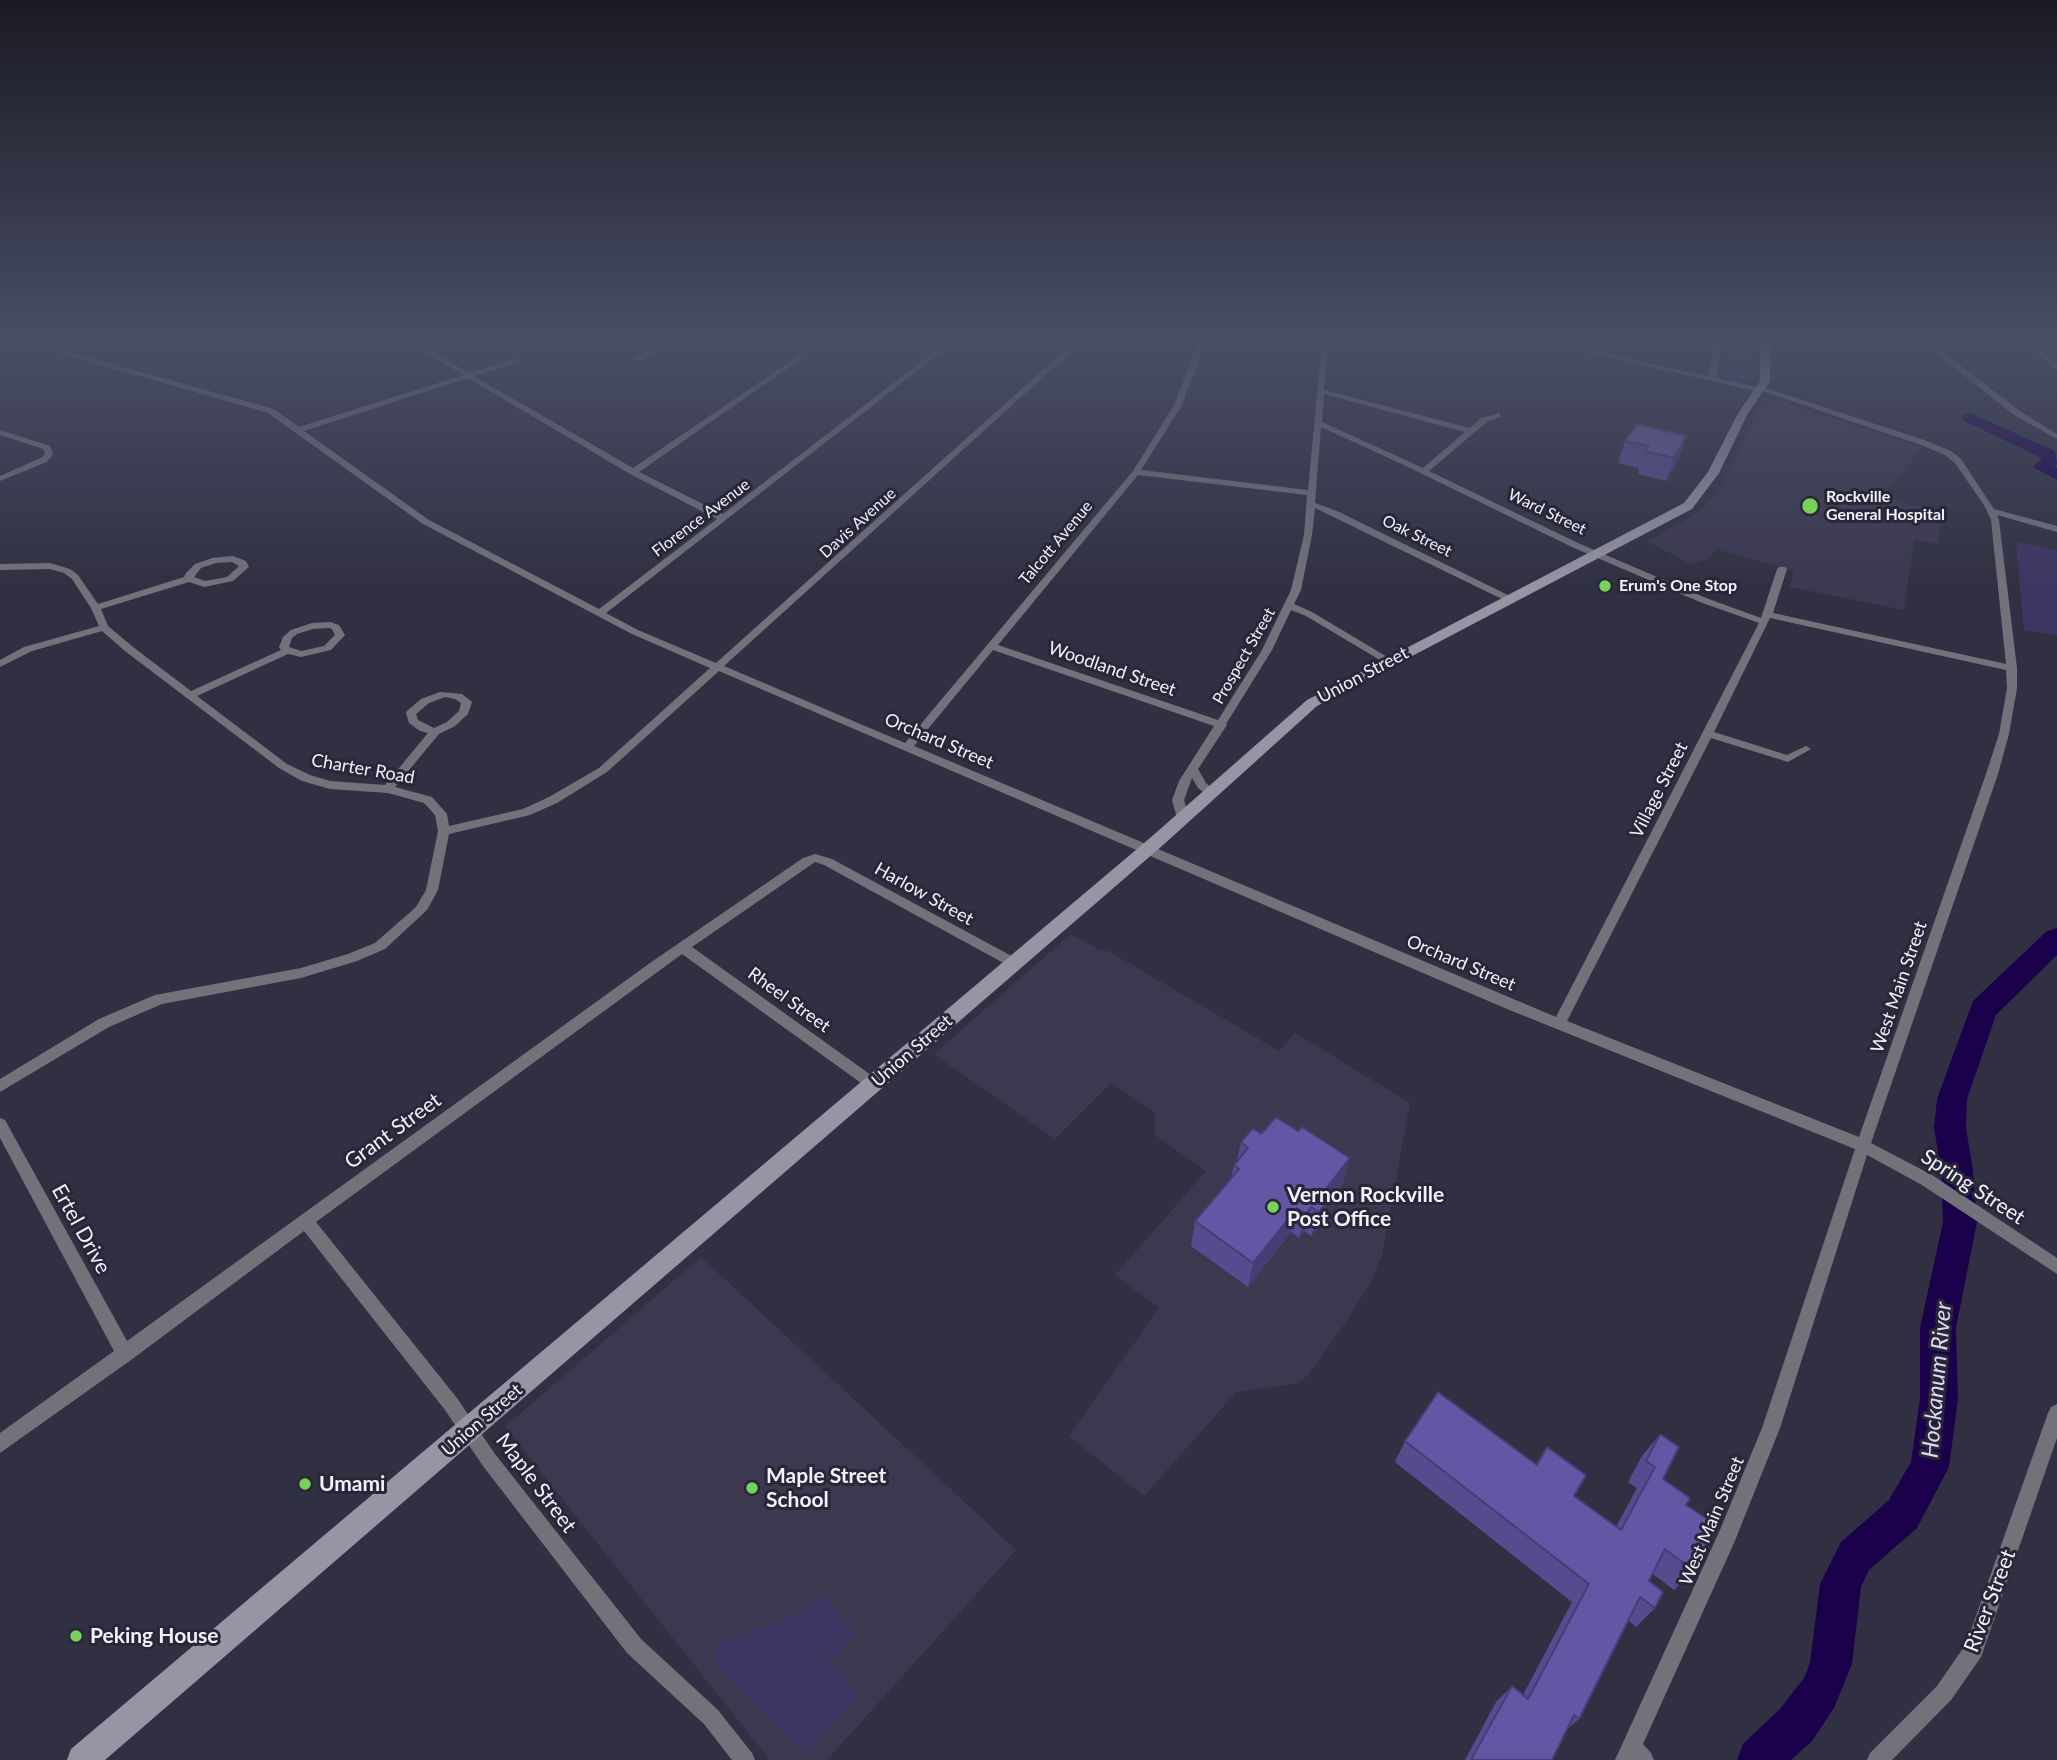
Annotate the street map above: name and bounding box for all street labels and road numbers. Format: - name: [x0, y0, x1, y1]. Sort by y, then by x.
- street label: Florence Avenue: [648, 475, 754, 561]
- street label: Davis Avenue: [816, 484, 900, 562]
- street label: Ward Street: [1505, 485, 1589, 539]
- street label: Talcott Avenue: [1015, 497, 1097, 589]
- street label: Oak Street: [1379, 511, 1455, 561]
- street label: Prospect Street: [1209, 604, 1279, 708]
- street label: Woodland Street: [1045, 637, 1179, 701]
- street label: Union Street: [1314, 642, 1412, 708]
- street label: Orchard Street: [881, 708, 997, 774]
- street label: Village Street: [1626, 738, 1692, 842]
- street label: Charter Road: [310, 749, 416, 789]
- street label: Harlow Street: [871, 858, 977, 930]
- street label: West Main Street: [1866, 918, 1932, 1056]
- street label: Orchard Street: [1403, 930, 1519, 996]
- street label: Rheel Street: [744, 963, 834, 1037]
- street label: Union Street: [867, 1010, 957, 1092]
- street label: Grant Street: [340, 1088, 446, 1174]
- street label: Spring Street: [1916, 1144, 2030, 1230]
- street label: Ertel Drive: [46, 1180, 116, 1278]
- street label: Union Street: [437, 1379, 527, 1461]
- street label: Maple Street: [490, 1428, 582, 1538]
- street label: West Main Street: [1675, 1453, 1749, 1589]
- street label: River Street: [1959, 1546, 2021, 1656]

